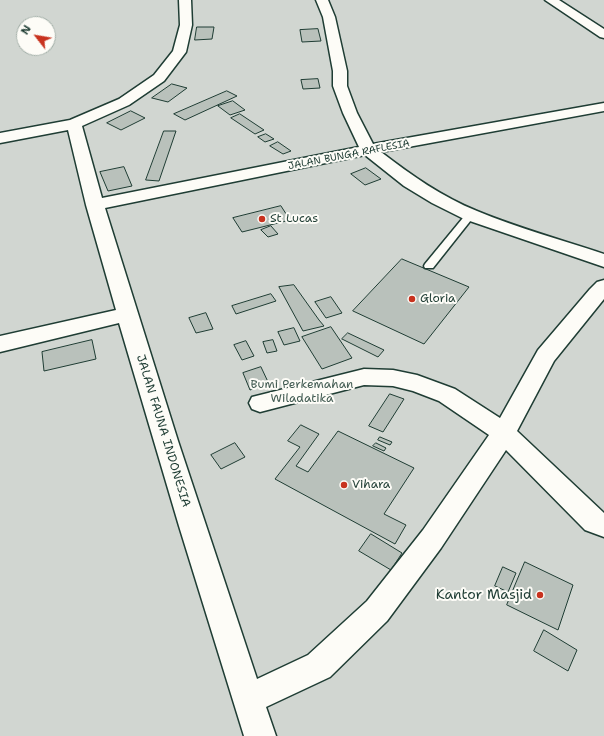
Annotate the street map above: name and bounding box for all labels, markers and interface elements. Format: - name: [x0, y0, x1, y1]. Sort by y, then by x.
- north arrow: [16, 16, 56, 56]
- text: N: [17, 22, 35, 38]
- street label: JALAN BUNGA RAFLESIA: [287, 137, 411, 173]
- place label: St Lucas: [270, 212, 318, 226]
- marker: St Lucas: [257, 214, 267, 224]
- place label: Gloria: [420, 292, 456, 306]
- marker: Gloria: [407, 294, 417, 304]
- street label: JALAN FAUNA INDONESIA: [133, 353, 193, 509]
- park label: Bumi Perkemahan Wiladatika: [251, 378, 353, 406]
- place label: Vihara: [352, 478, 390, 492]
- marker: Vihara: [339, 480, 349, 490]
- place label: Kantor Masjid: [436, 587, 532, 603]
- marker: Kantor Masjid: [535, 590, 545, 600]

